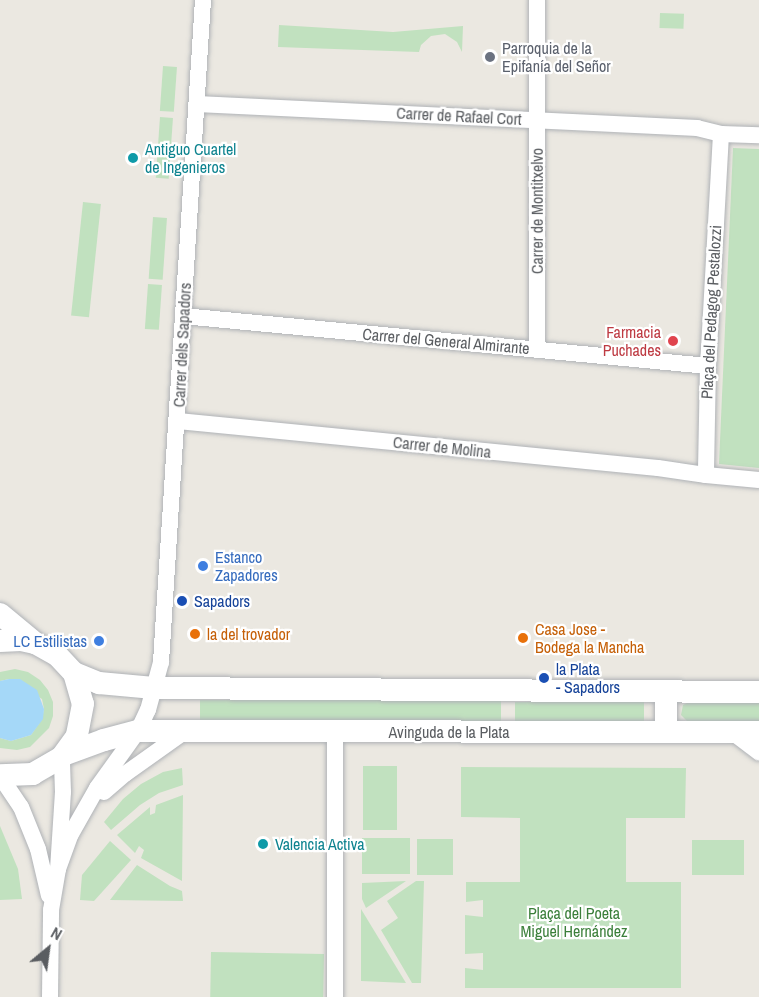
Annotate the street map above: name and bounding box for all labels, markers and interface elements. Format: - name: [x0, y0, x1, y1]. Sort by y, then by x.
- place label: Parroquia de la Epifanía del Señor: [502, 38, 611, 76]
- marker: Parroquia de la Epifanía del Señor: [483, 50, 497, 64]
- street label: Carrer de Rafael Cort: [396, 103, 522, 129]
- place label: Antiguo Cuartel de Ingenieros: [145, 139, 236, 177]
- street label: Carrer de Montitxelvo: [527, 148, 547, 274]
- marker: Antiguo Cuartel de Ingenieros: [126, 151, 140, 165]
- street label: Plaça del Pedagog Pestalozzi: [697, 224, 725, 400]
- street label: Carrer dels Sapadors: [169, 282, 195, 408]
- place label: Farmacia Puchades: [603, 322, 661, 360]
- street label: Carrer del General Almirante: [361, 324, 531, 358]
- marker: Farmacia Puchades: [666, 334, 680, 348]
- street label: Carrer de Molina: [392, 432, 492, 462]
- place label: Estanco Zapadores: [215, 547, 278, 585]
- marker: Estanco Zapadores: [196, 559, 210, 573]
- place label: Sapadors: [194, 591, 250, 611]
- marker: Sapadors: [175, 594, 189, 608]
- place label: Casa Jose - Bodega la Mancha: [535, 619, 644, 657]
- place label: la del trovador: [207, 624, 290, 644]
- marker: la del trovador: [188, 627, 202, 641]
- place label: LC Estilistas: [13, 631, 87, 651]
- marker: Casa Jose - Bodega la Mancha: [516, 631, 530, 645]
- marker: LC Estilistas: [92, 634, 106, 648]
- place label: la Plata - Sapadors: [556, 659, 620, 697]
- marker: la Plata - Sapadors: [537, 671, 551, 685]
- street label: Avinguda de la Plata: [389, 722, 509, 742]
- place label: Valencia Activa: [275, 834, 365, 854]
- marker: Valencia Activa: [256, 837, 270, 851]
- park label: Plaça del Poeta Miguel Hernández: [520, 903, 628, 941]
- north arrow: [18, 919, 78, 979]
- text: N: [47, 921, 66, 945]

